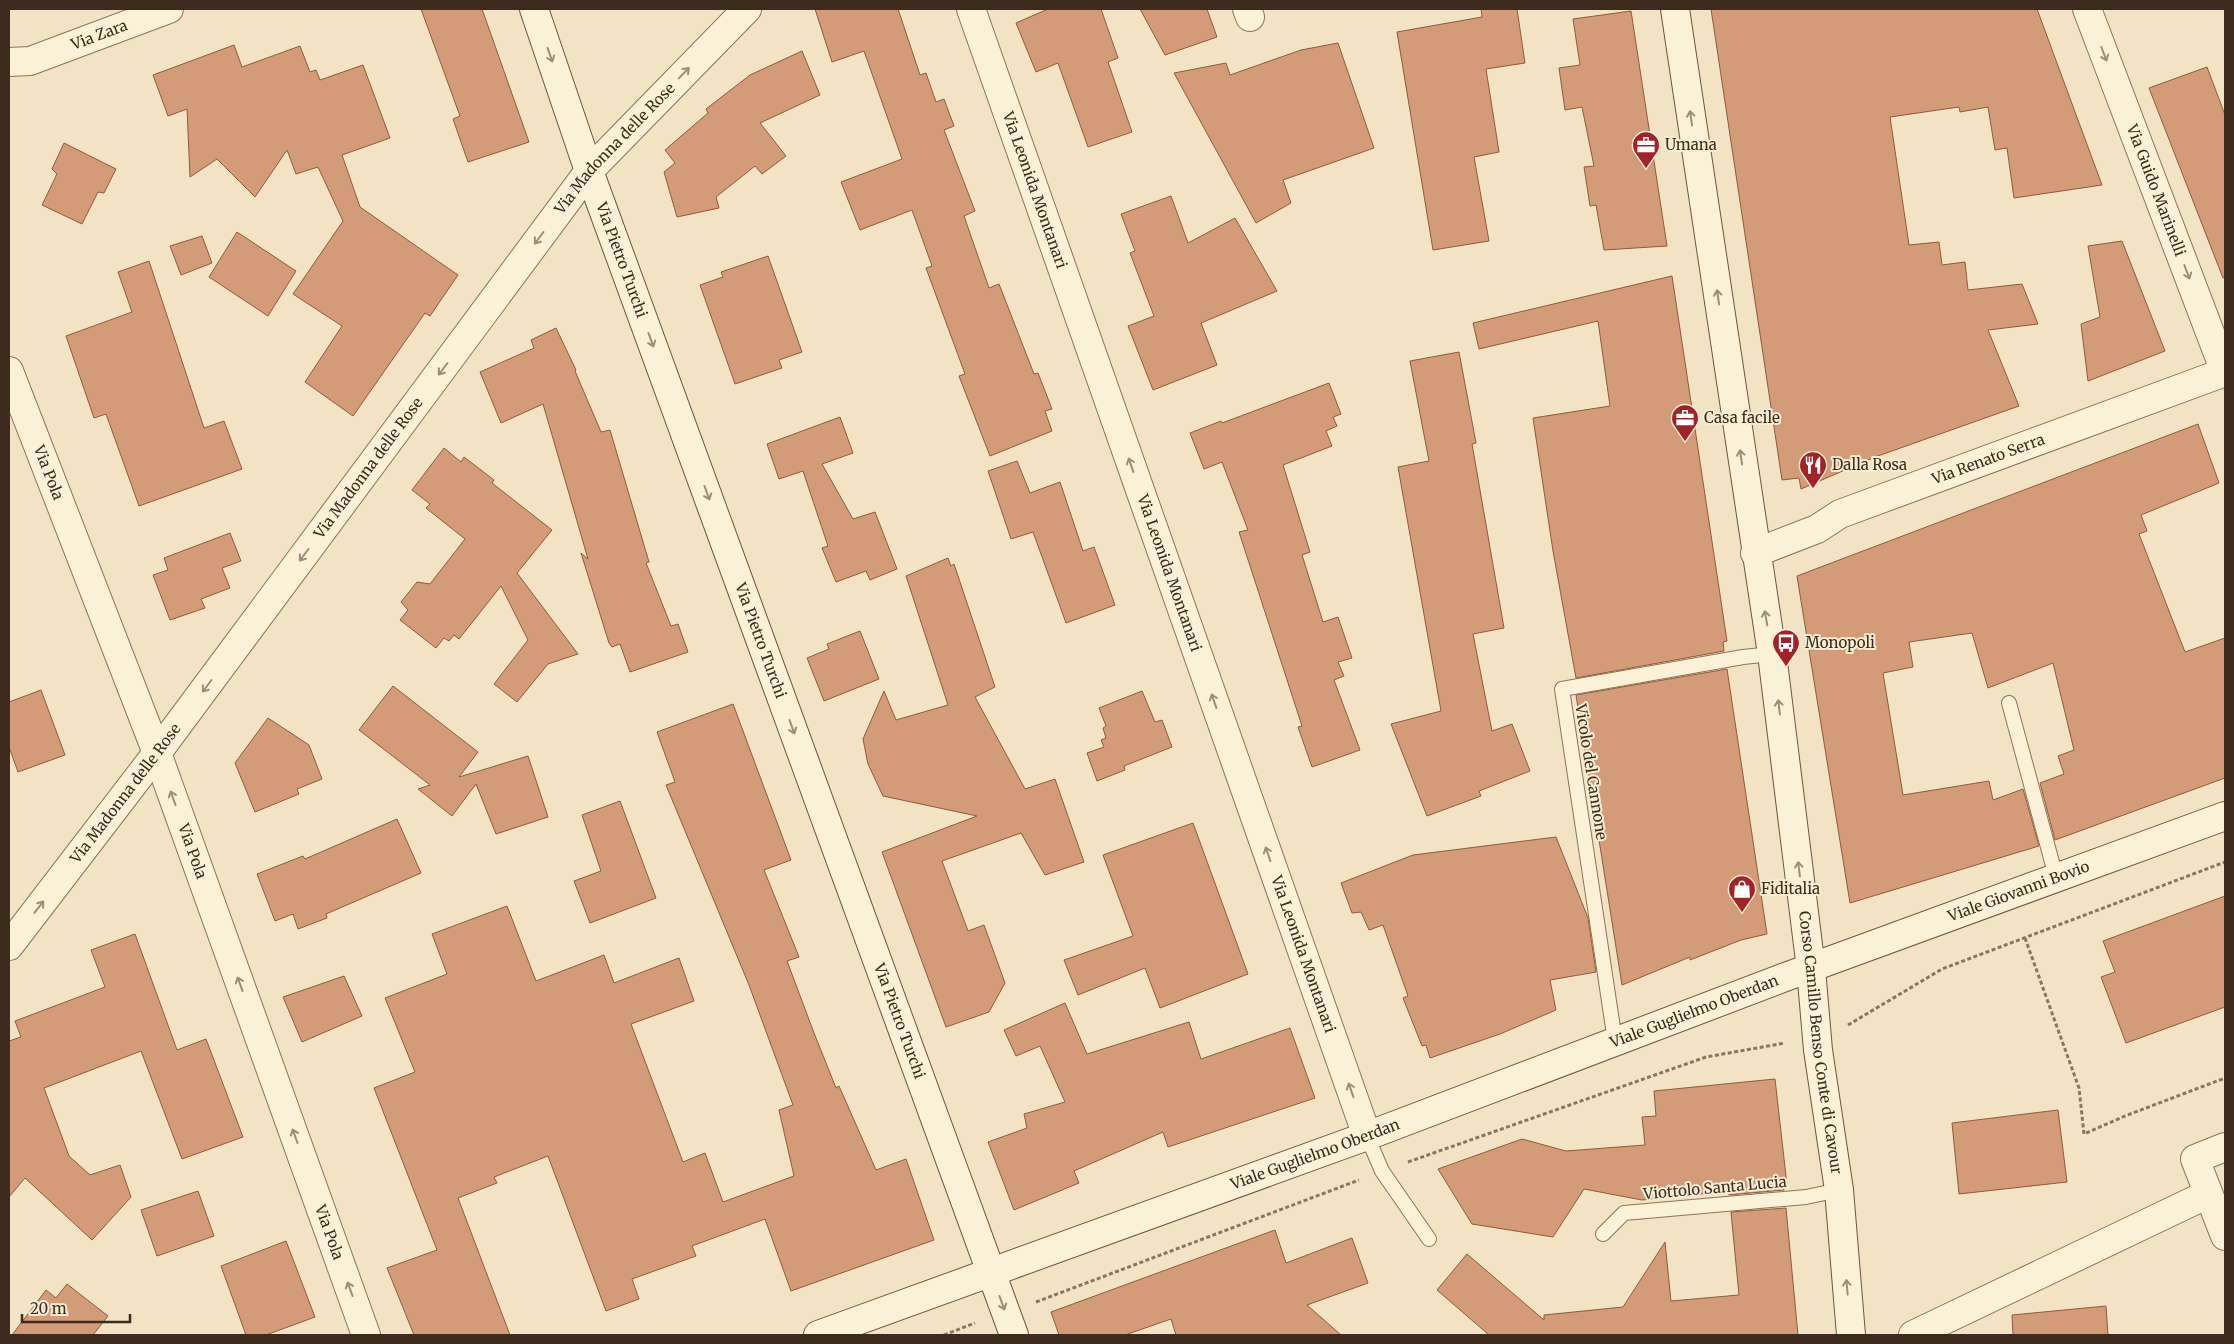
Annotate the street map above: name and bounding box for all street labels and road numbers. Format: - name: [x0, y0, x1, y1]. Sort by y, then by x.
- street label: Via Zara: [67, 15, 130, 54]
- street label: Via Madonna delle Rose: [550, 78, 679, 218]
- street label: Via Leonida Montanari: [998, 108, 1071, 271]
- street label: Via Guido Marinelli: [2122, 121, 2190, 259]
- street label: Via Pietro Turchi: [592, 199, 652, 320]
- street label: Via Madonna delle Rose: [309, 393, 427, 543]
- street label: Via Renato Serra: [1928, 429, 2047, 489]
- street label: Via Pola: [29, 441, 68, 503]
- street label: Via Leonida Montanari: [1133, 491, 1206, 654]
- street label: Via Pietro Turchi: [731, 579, 791, 701]
- street label: Vicolo del Cannone: [1571, 702, 1612, 841]
- street label: Via Madonna delle Rose: [65, 719, 185, 868]
- street label: Via Pola: [174, 820, 211, 881]
- street label: Viale Giovanni Bovio: [1944, 856, 2092, 926]
- street label: Via Leonida Montanari: [1267, 872, 1340, 1035]
- street label: Corso Camillo Benso Conte di Cavour: [1795, 910, 1847, 1176]
- street label: Via Pietro Turchi: [870, 960, 930, 1081]
- street label: Viale Guglielmo Oberdan: [1606, 971, 1781, 1052]
- street label: Viale Guglielmo Oberdan: [1227, 1114, 1402, 1194]
- street label: Viottolo Santa Lucia: [1642, 1172, 1787, 1203]
- street label: Via Pola: [311, 1201, 348, 1262]

